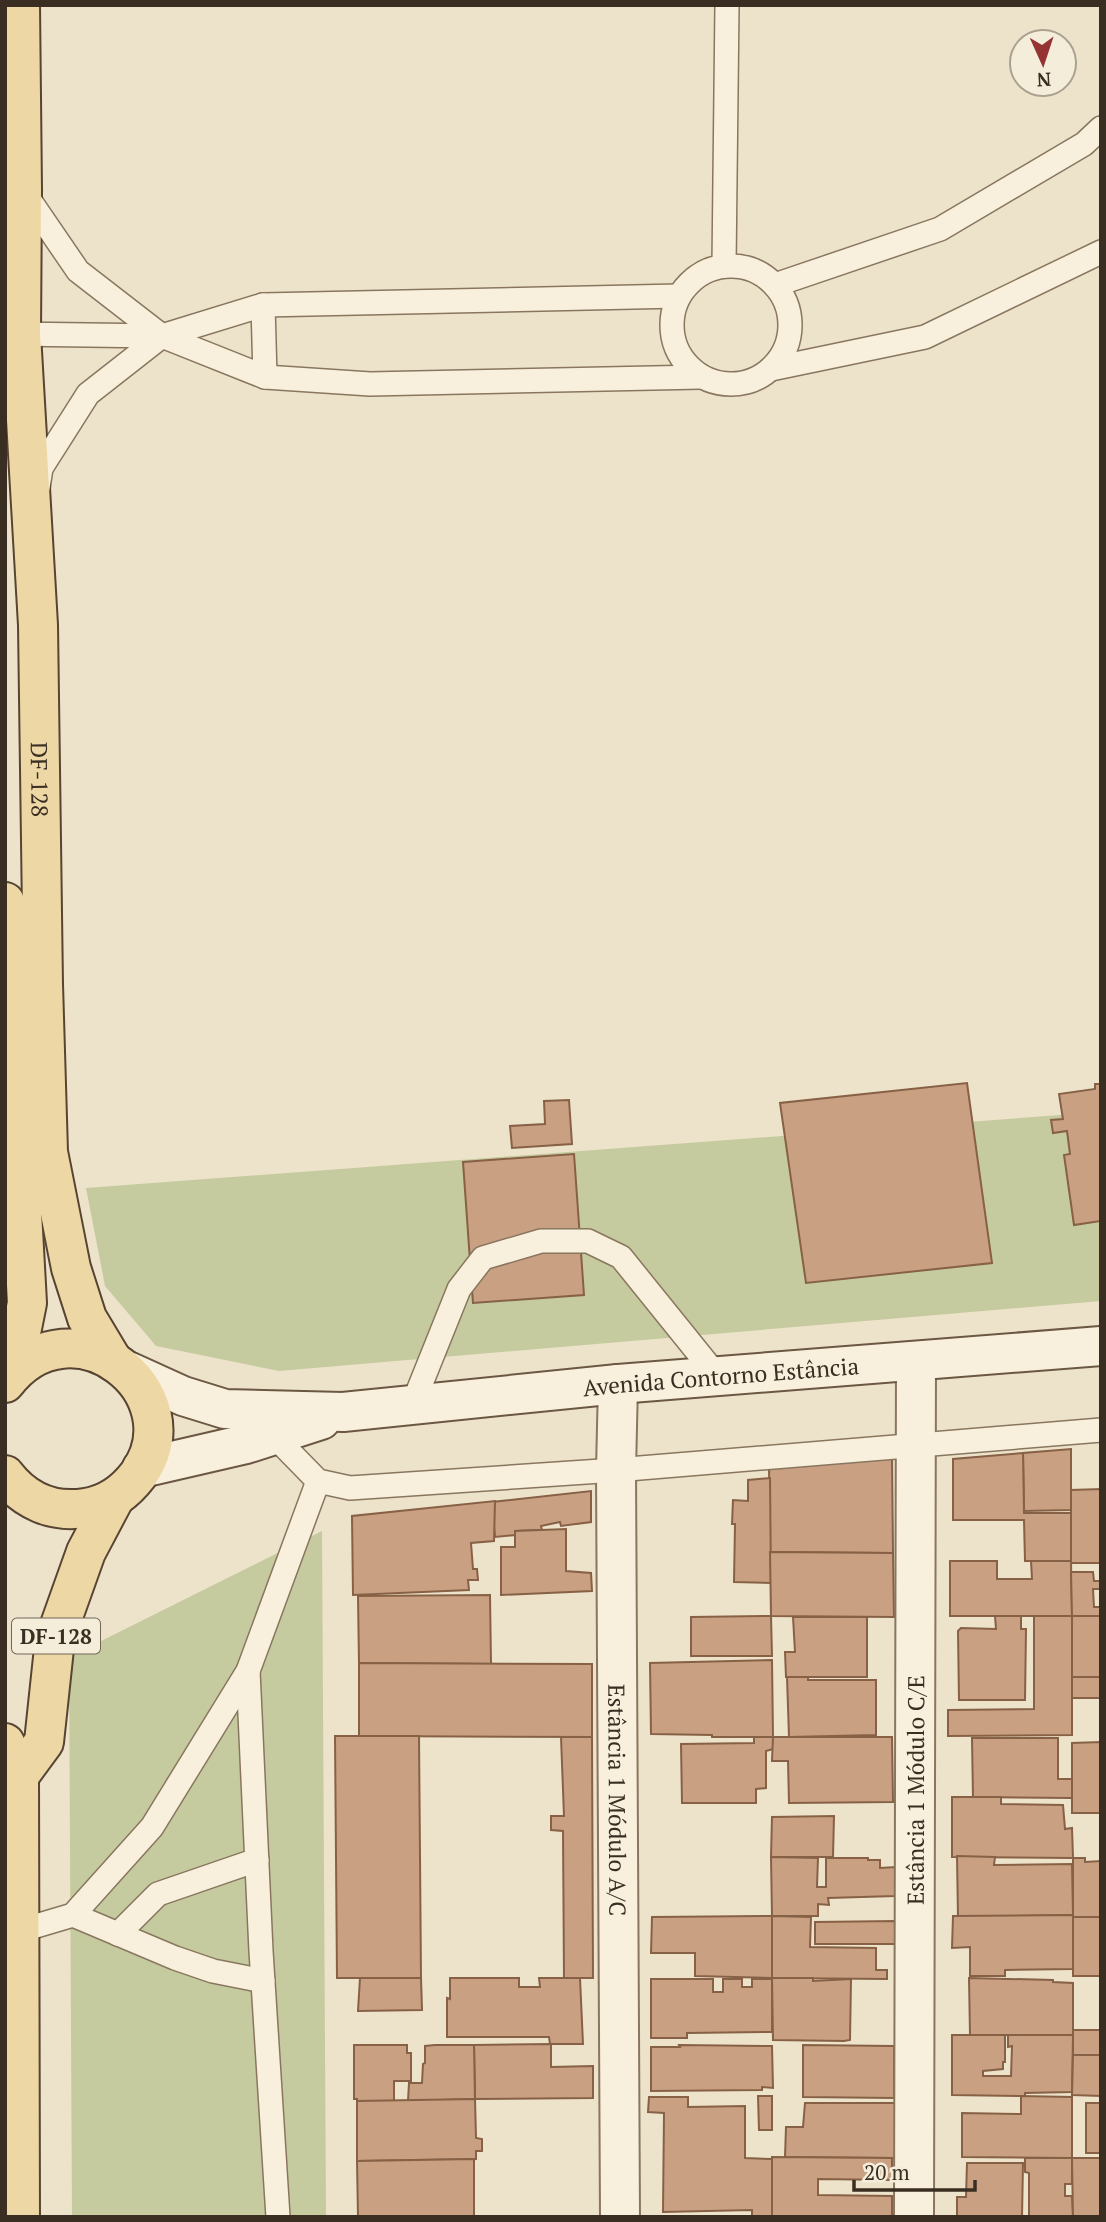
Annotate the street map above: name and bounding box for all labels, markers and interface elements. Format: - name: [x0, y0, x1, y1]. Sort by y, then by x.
- north arrow: [1008, 28, 1078, 98]
- text: N: [1035, 68, 1052, 93]
- street label: DF-128: [24, 742, 56, 817]
- street label: Avenida Contorno Estância: [581, 1350, 860, 1403]
- road number: DF-128: [12, 1618, 100, 1654]
- street label: Estância 1 Módulo C/E: [899, 1675, 931, 1905]
- street label: Estância 1 Módulo A/C: [602, 1684, 634, 1916]
- scale bar: [854, 2148, 975, 2192]
- text: 20 m: [864, 2158, 910, 2186]

